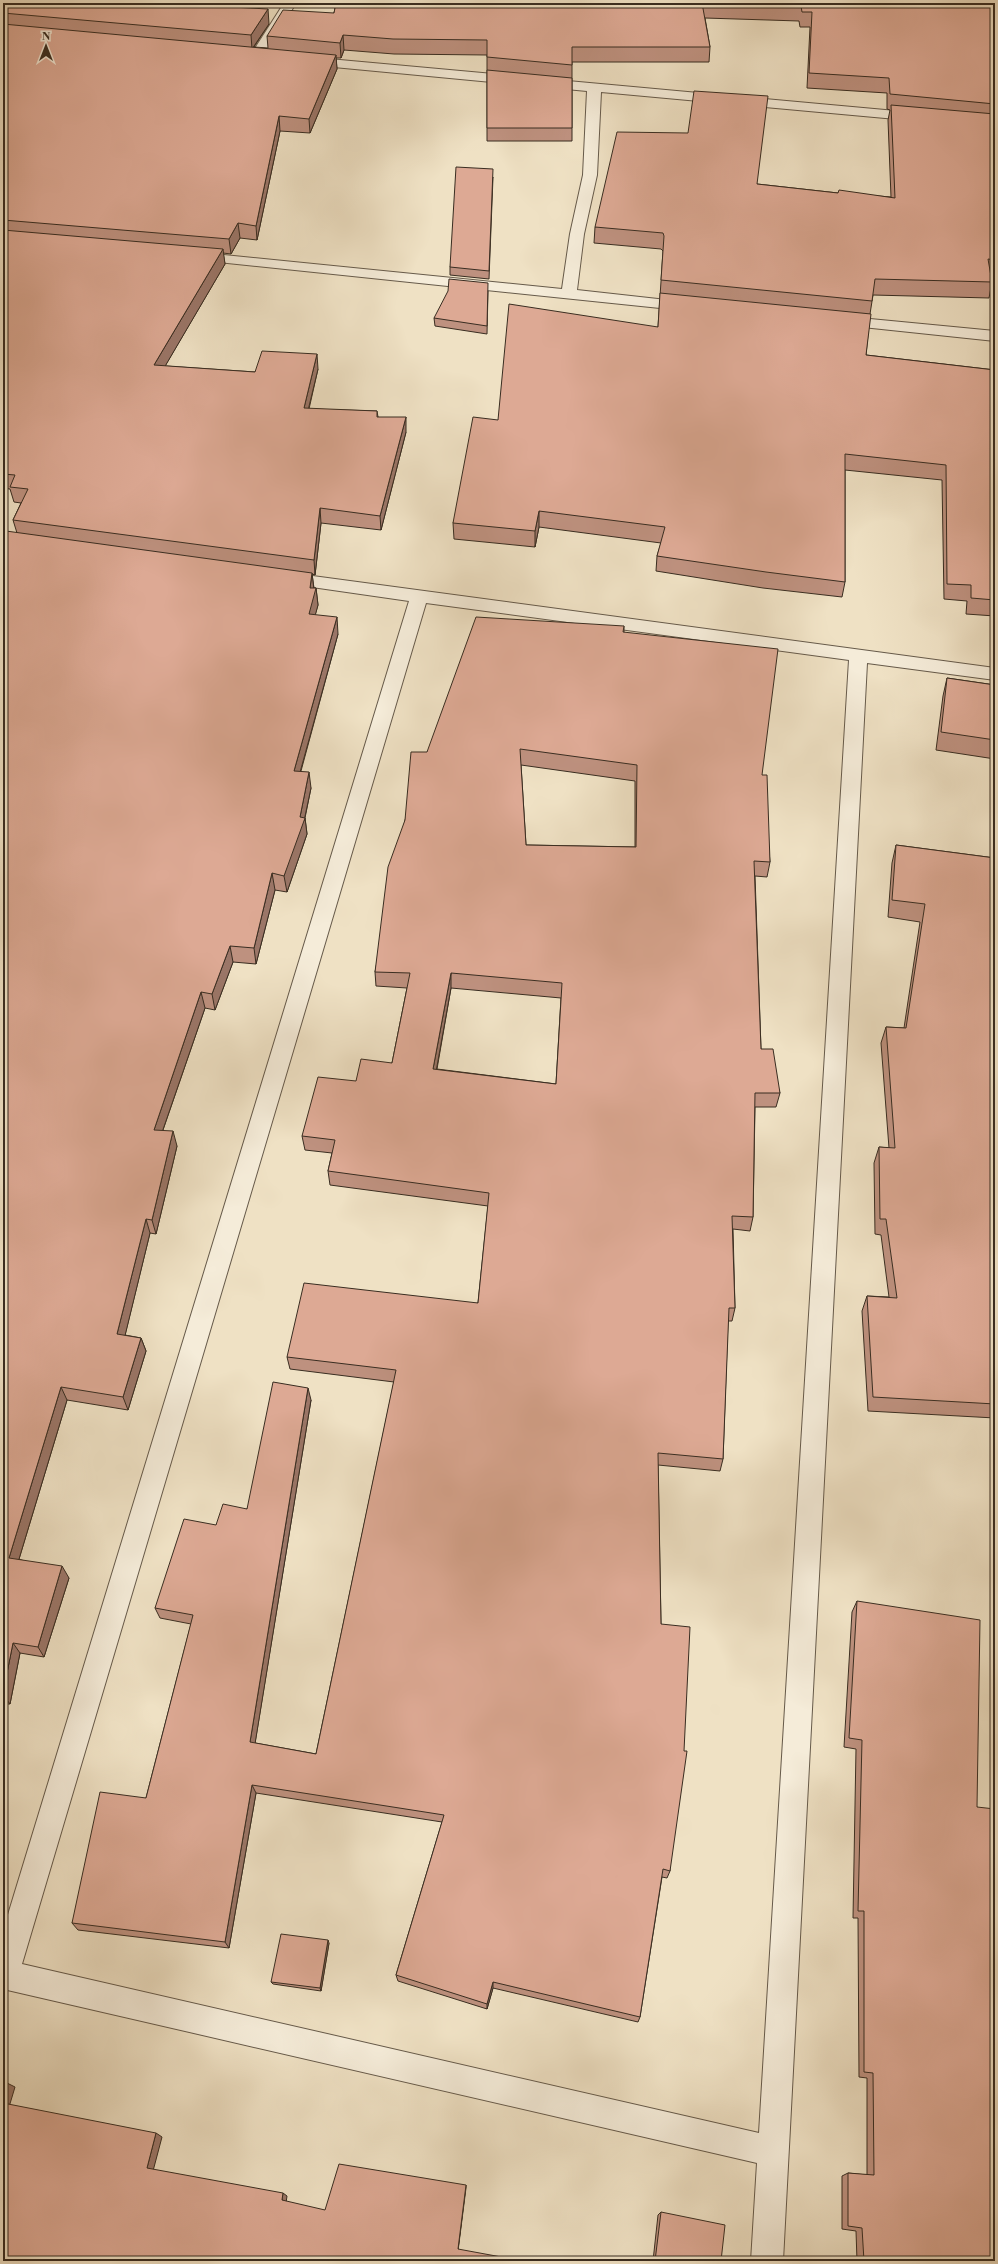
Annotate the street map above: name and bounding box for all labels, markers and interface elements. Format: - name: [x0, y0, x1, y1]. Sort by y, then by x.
- north arrow: [26, 26, 66, 66]
- text: N: [42, 30, 51, 44]

